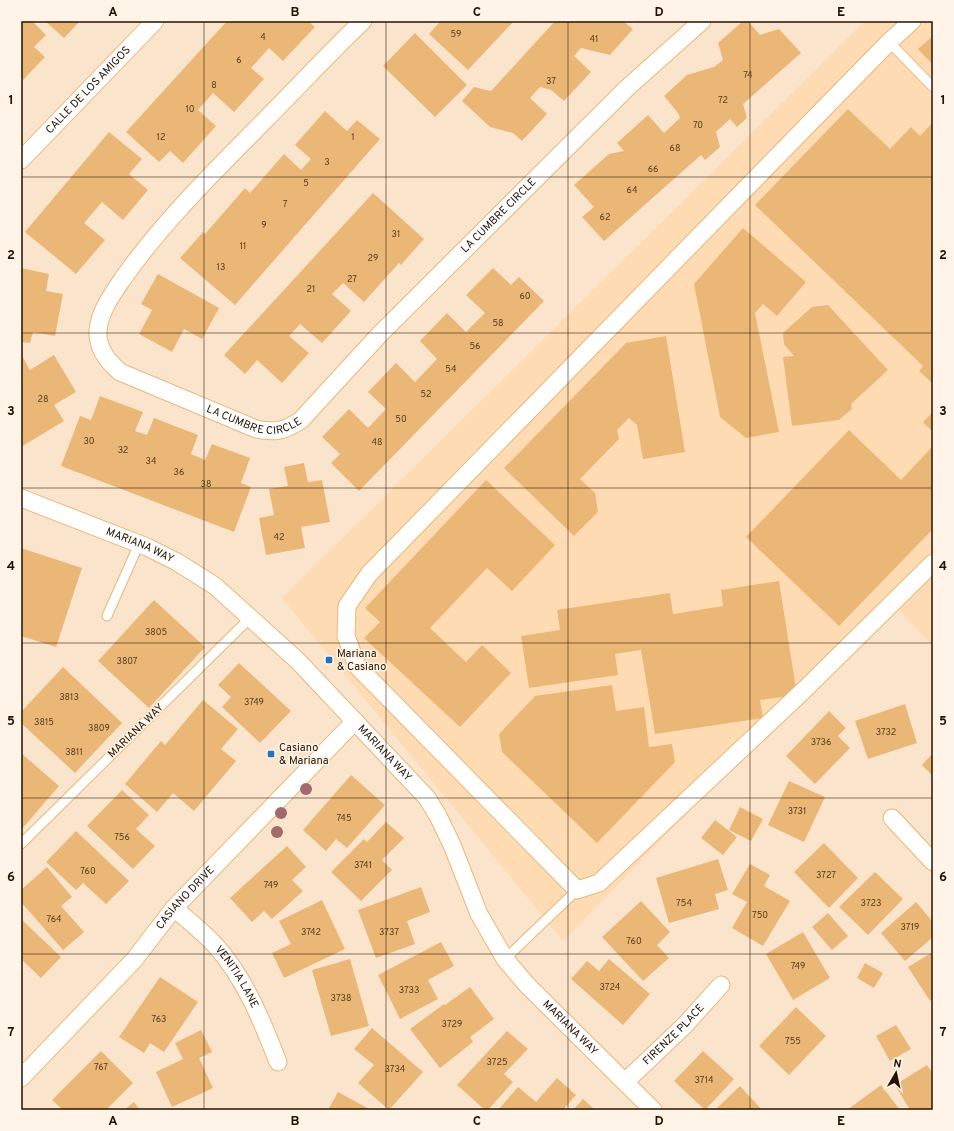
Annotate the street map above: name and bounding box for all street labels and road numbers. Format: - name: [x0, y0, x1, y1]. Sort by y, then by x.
- street label: CALLE DE LOS AMIGOS: [43, 43, 134, 137]
- street label: LA CUMBRE CIRCLE: [458, 175, 539, 256]
- street label: LA CUMBRE CIRCLE: [204, 402, 304, 438]
- street label: MARIANA WAY: [104, 525, 176, 566]
- street label: MARIANA WAY: [105, 701, 167, 761]
- street label: MARIANA WAY: [355, 722, 415, 784]
- street label: CASIANO DRIVE: [153, 863, 218, 932]
- street label: VENITIA LANE: [212, 943, 261, 1010]
- street label: MARIANA WAY: [539, 997, 601, 1058]
- street label: FIRENZE PLACE: [640, 1001, 707, 1068]

